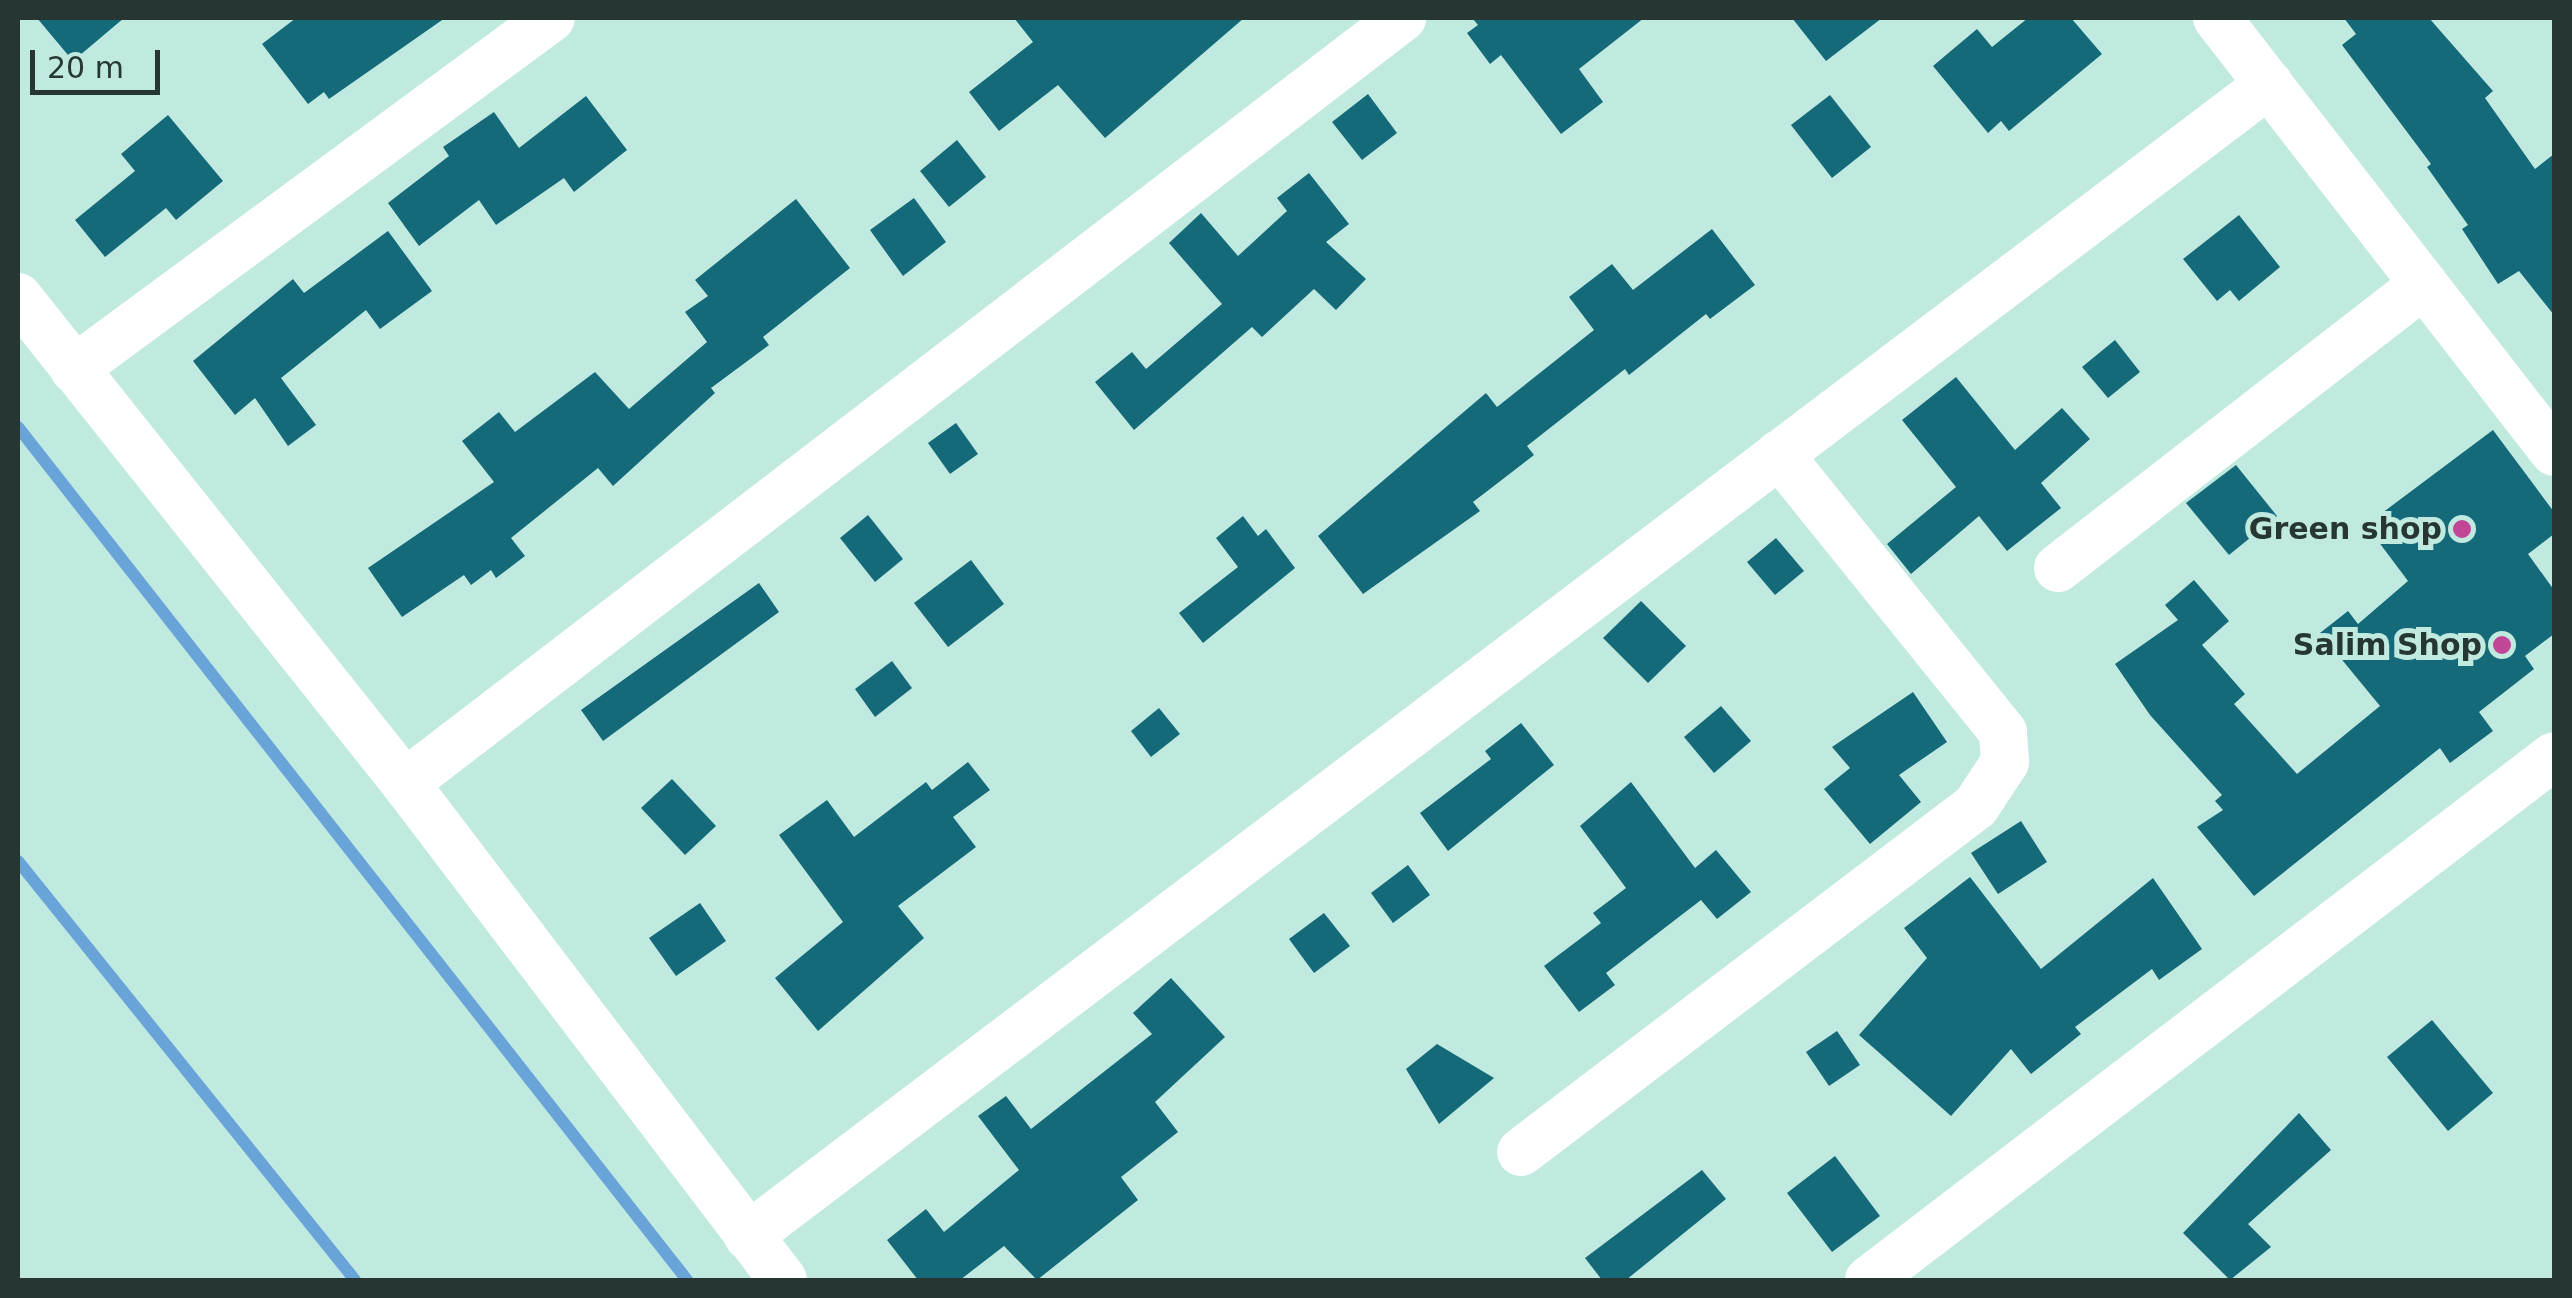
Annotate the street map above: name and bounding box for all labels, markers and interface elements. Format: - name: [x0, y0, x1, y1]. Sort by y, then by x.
- scale bar: [35, 30, 165, 92]
- text: 20 m: [47, 50, 124, 85]
- place label: Green shop: [2249, 511, 2442, 547]
- marker: Green shop: [2451, 518, 2473, 540]
- place label: Salim Shop: [2293, 627, 2482, 663]
- marker: Salim Shop: [2491, 634, 2513, 656]

